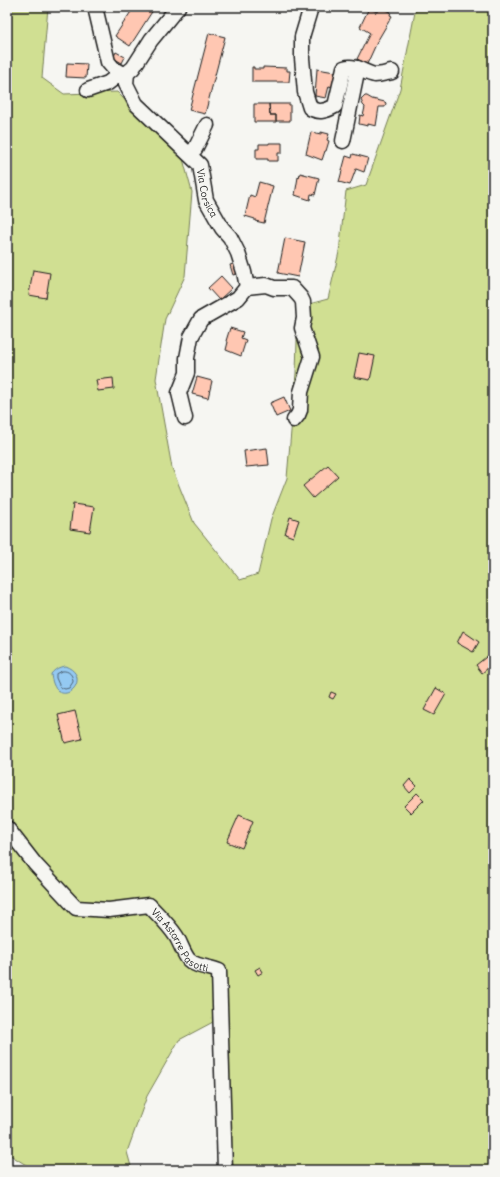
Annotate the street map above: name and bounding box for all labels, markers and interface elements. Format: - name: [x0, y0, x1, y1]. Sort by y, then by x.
- street label: Via Corsica: [194, 168, 221, 220]
- street label: Via Astorre Pasotti: [149, 905, 210, 974]

